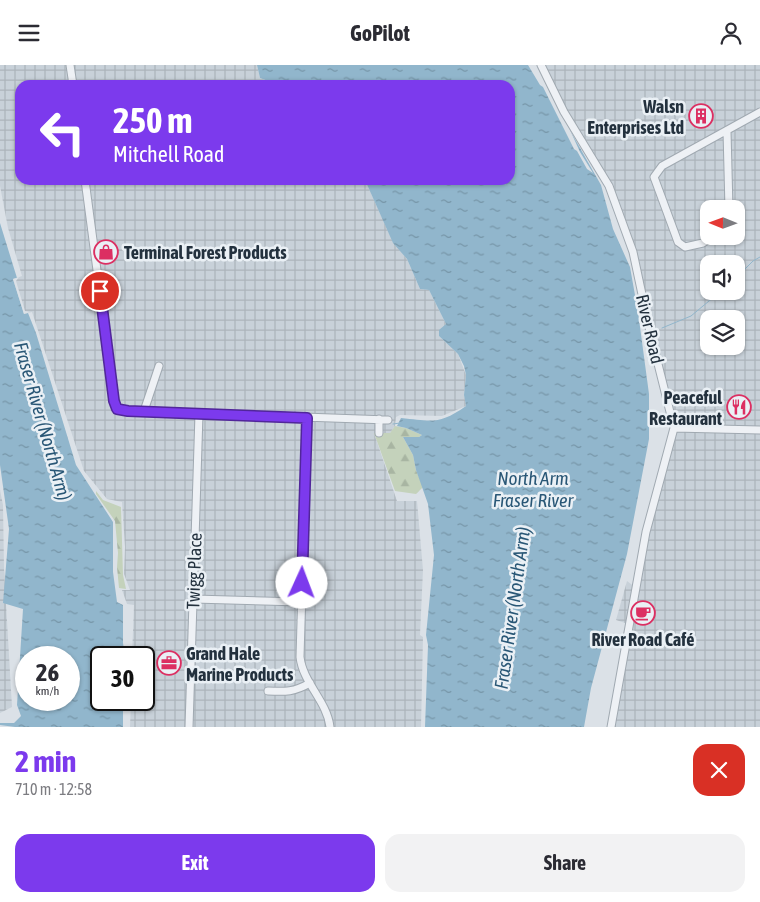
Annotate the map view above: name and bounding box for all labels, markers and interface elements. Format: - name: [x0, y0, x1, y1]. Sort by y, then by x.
- icon: menu: [15, 19, 43, 47]
- icon: person: [717, 19, 745, 47]
- text: GoPilot: [350, 20, 410, 46]
- place label: Walsn Enterprises Ltd: [587, 96, 684, 138]
- icon: left: [30, 100, 95, 165]
- text: 250 m: [113, 100, 192, 140]
- building icon: Walsn Enterprises Ltd: [688, 103, 714, 129]
- text: Mitchell Road: [113, 141, 224, 167]
- north arrow: [700, 200, 745, 245]
- map controls: [700, 200, 745, 355]
- shop icon: Terminal Forest Products: [93, 239, 119, 265]
- place label: Terminal Forest Products: [124, 242, 287, 263]
- button: sound: [700, 255, 745, 300]
- pin: [79, 270, 121, 312]
- icon: arrive: [86, 277, 114, 305]
- street label: River Road: [632, 292, 668, 366]
- button: layers: [700, 310, 745, 355]
- water label: Fraser River (North Arm): [10, 339, 76, 503]
- place label: Peaceful Restaurant: [649, 387, 723, 429]
- restaurant icon: Peaceful Restaurant: [726, 394, 752, 420]
- water label: North Arm Fraser River: [493, 467, 575, 511]
- water label: Fraser River (North Arm): [490, 525, 534, 691]
- street label: Twigg Place: [182, 532, 206, 610]
- position arrow: [275, 556, 327, 608]
- cafe icon: River Road Café: [630, 600, 656, 626]
- place label: River Road Café: [592, 629, 694, 650]
- place label: Grand Hale Marine Products: [186, 643, 294, 685]
- speed limit sign: 30: [90, 646, 155, 711]
- office icon: Grand Hale Marine Products: [156, 650, 182, 676]
- text: 26: [36, 658, 59, 686]
- text: km/h: [36, 684, 59, 698]
- text: 2 min: [15, 744, 76, 778]
- button: close: [693, 744, 745, 796]
- text: 710 m · 12:58: [15, 780, 92, 798]
- button: Exit: [15, 834, 375, 892]
- button: Share: [385, 834, 745, 892]

